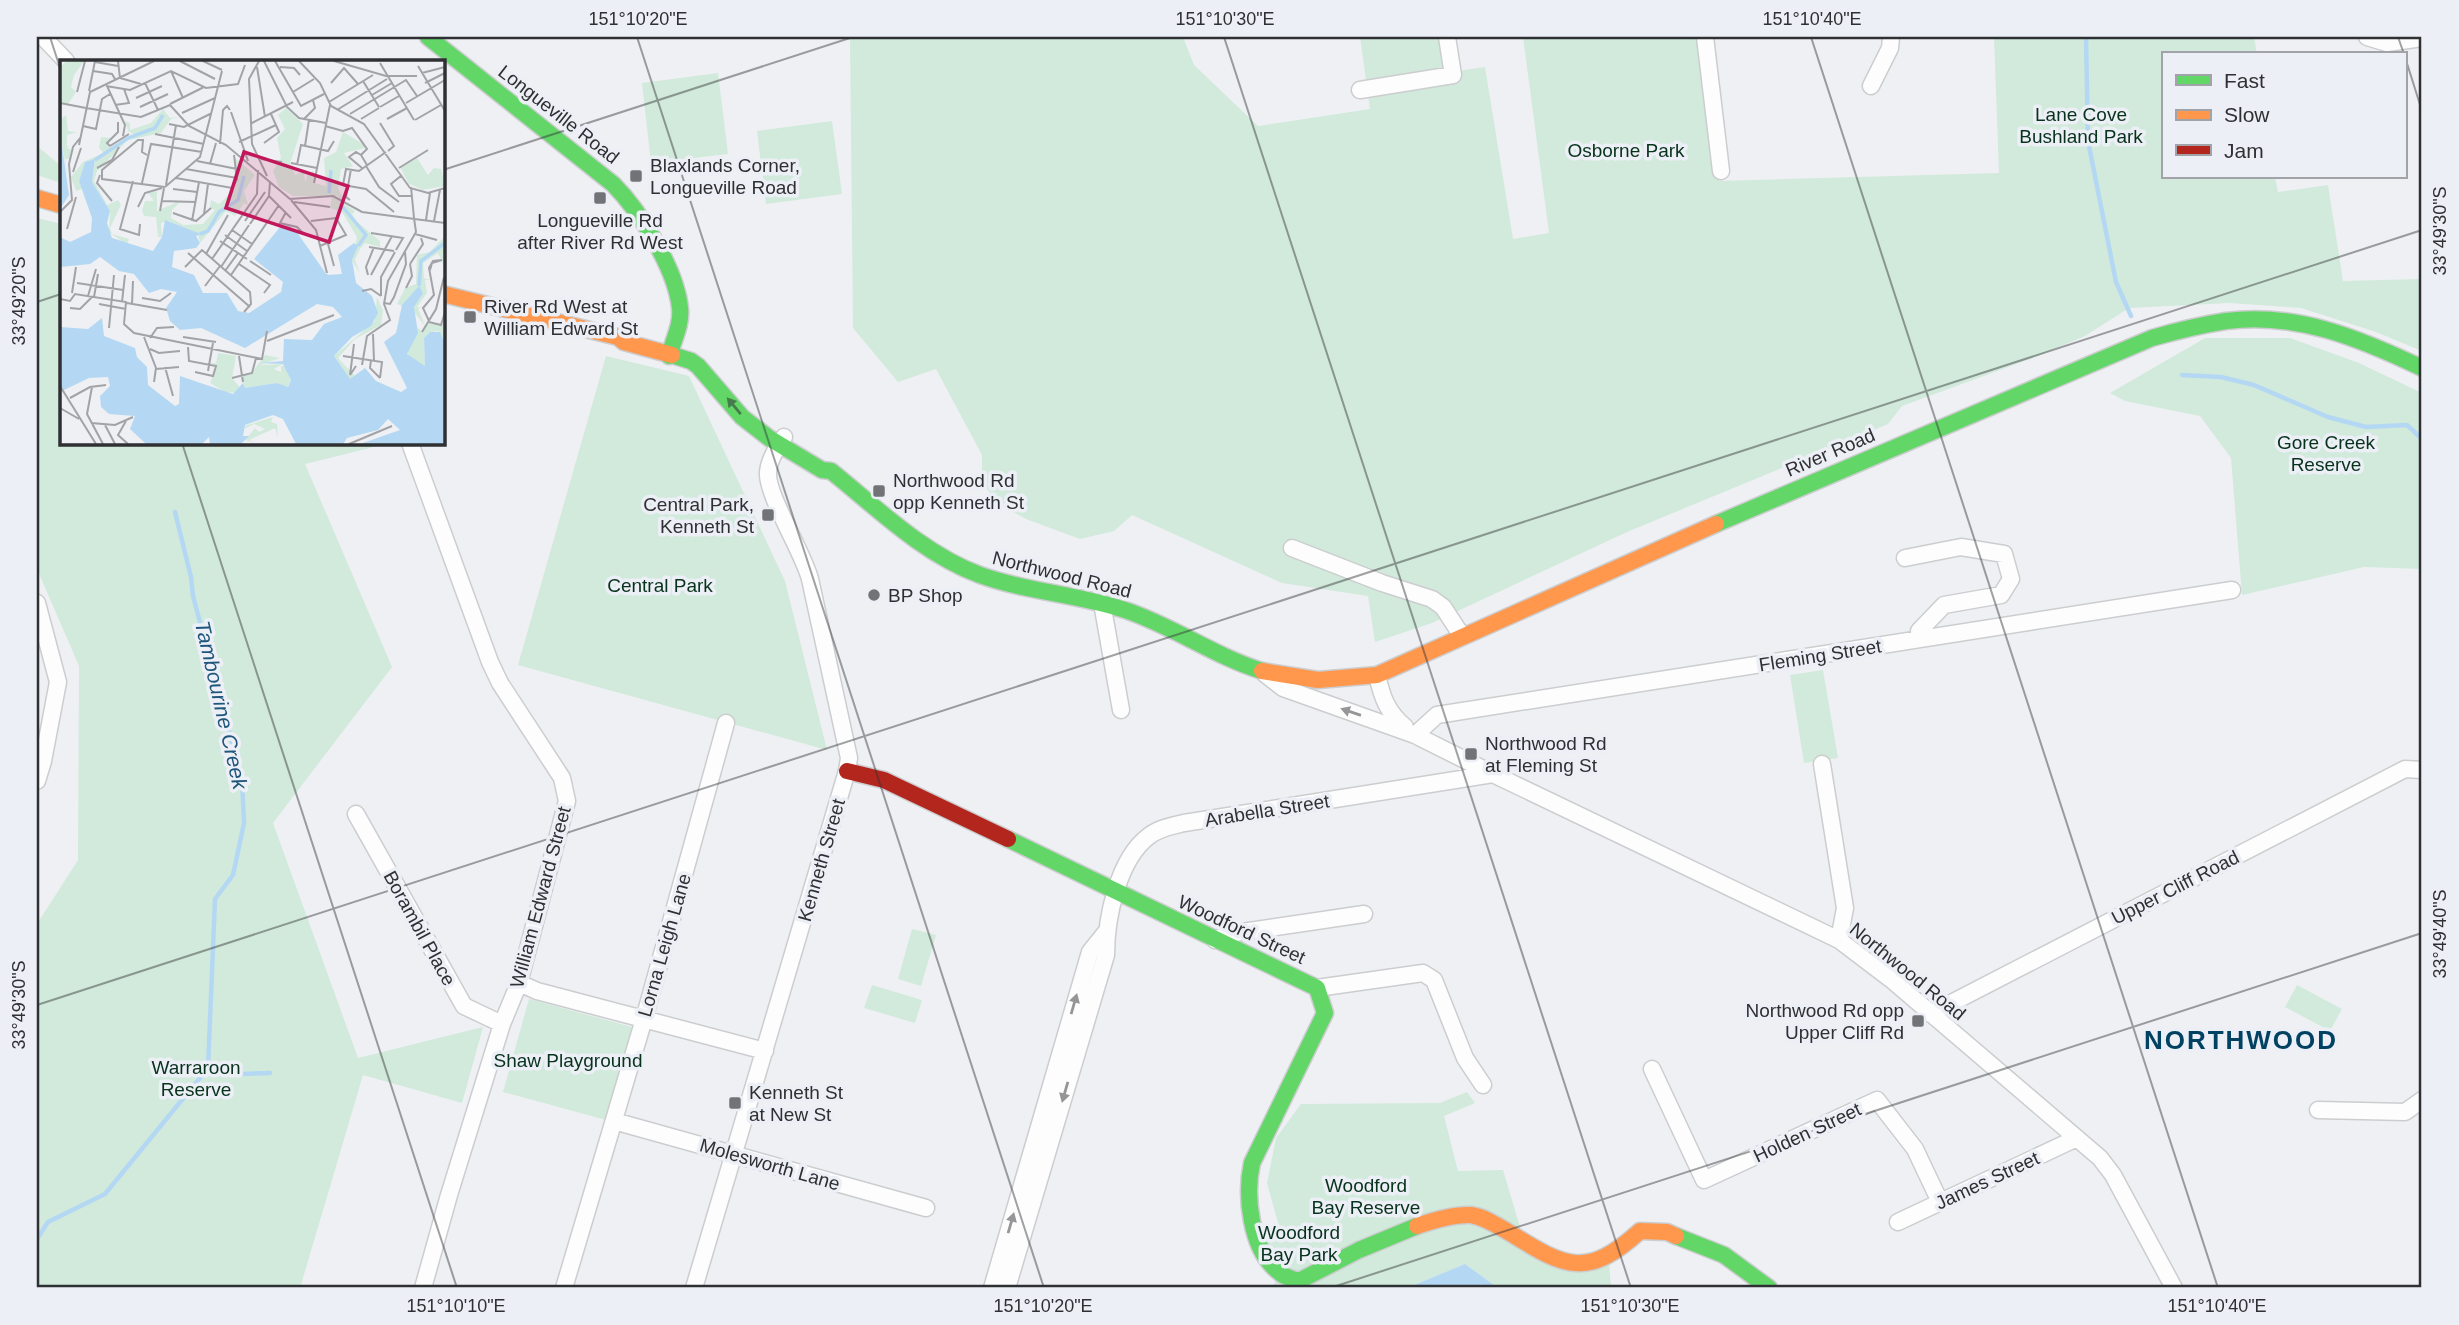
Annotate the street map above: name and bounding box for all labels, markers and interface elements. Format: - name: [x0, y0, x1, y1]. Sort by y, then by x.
- text: 151°10'20"E: [588, 9, 688, 29]
- text: 151°10'30"E: [1175, 9, 1275, 29]
- text: 151°10'40"E: [1762, 9, 1862, 29]
- legend: [2162, 52, 2406, 178]
- inset map: [60, 60, 444, 444]
- street label: Longueville Road: [494, 61, 623, 168]
- text: Fast: [2224, 69, 2265, 92]
- text: Slow: [2224, 103, 2270, 126]
- park label: Lane Cove Bushland Park: [2019, 104, 2143, 147]
- text: Jam: [2224, 139, 2264, 162]
- park label: Osborne Park: [1567, 140, 1685, 161]
- place label: Blaxlands Corner, Longueville Road: [650, 155, 800, 198]
- marker: Blaxlands Corner, Longueville Road: [628, 168, 644, 184]
- text: 33°49'30"S: [2430, 186, 2450, 276]
- marker: Longueville Rd after River Rd West: [592, 190, 608, 206]
- place label: Longueville Rd after River Rd West: [517, 210, 683, 253]
- text: 33°49'20"S: [9, 256, 29, 346]
- place label: River Rd West at William Edward St: [484, 296, 639, 339]
- marker: River Rd West at William Edward St: [462, 309, 478, 325]
- one-way arrow: [726, 398, 741, 416]
- street label: River Road: [1782, 424, 1878, 481]
- park label: Gore Creek Reserve: [2277, 432, 2376, 475]
- place label: Northwood Rd opp Kenneth St: [893, 470, 1025, 513]
- marker: Northwood Rd opp Kenneth St: [871, 483, 887, 499]
- place label: Central Park, Kenneth St: [643, 494, 755, 537]
- marker: Central Park, Kenneth St: [760, 507, 776, 523]
- street label: Northwood Road: [990, 547, 1134, 602]
- park label: Central Park: [607, 575, 713, 596]
- place label: BP Shop: [888, 585, 963, 606]
- marker: BP Shop: [866, 587, 882, 603]
- water label: Tambourine Creek: [191, 619, 252, 793]
- street label: Fleming Street: [1757, 635, 1883, 676]
- one-way arrow: [1340, 706, 1361, 717]
- place label: Northwood Rd at Fleming St: [1485, 733, 1606, 776]
- marker: Northwood Rd at Fleming St: [1463, 746, 1479, 762]
- street label: Arabella Street: [1203, 790, 1331, 831]
- street label: Kenneth Street: [794, 796, 849, 924]
- street label: William Edward Street: [506, 803, 575, 990]
- street label: Upper Cliff Road: [2108, 846, 2242, 929]
- street label: Borambil Place: [379, 867, 460, 989]
- street label: Lorna Leigh Lane: [634, 871, 695, 1019]
- text: 33°49'40"S: [2430, 889, 2450, 979]
- street label: Woodford Street: [1175, 891, 1309, 968]
- street label: Northwood Road: [1846, 918, 1970, 1024]
- text: 33°49'30"S: [9, 960, 29, 1050]
- one-way arrow: [1070, 994, 1080, 1015]
- place label: Northwood Rd opp Upper Cliff Rd: [1746, 1000, 1904, 1043]
- marker: Northwood Rd opp Upper Cliff Rd: [1910, 1013, 1926, 1029]
- district label: NORTHWOOD: [2144, 1025, 2338, 1055]
- park label: Shaw Playground: [494, 1050, 642, 1071]
- park label: Warraroon Reserve: [151, 1057, 241, 1100]
- place label: Kenneth St at New St: [749, 1082, 844, 1125]
- one-way arrow: [1060, 1082, 1070, 1103]
- marker: Kenneth St at New St: [727, 1095, 743, 1111]
- street label: Holden Street: [1750, 1098, 1865, 1167]
- street label: Molesworth Lane: [697, 1134, 842, 1195]
- street label: James Street: [1932, 1147, 2043, 1214]
- park label: Woodford Bay Reserve: [1312, 1175, 1420, 1218]
- one-way arrow: [1006, 1212, 1016, 1233]
- park label: Woodford Bay Park: [1258, 1222, 1340, 1265]
- text: 151°10'10"E: [406, 1296, 506, 1316]
- text: 151°10'20"E: [993, 1296, 1093, 1316]
- text: 151°10'30"E: [1580, 1296, 1680, 1316]
- text: 151°10'40"E: [2167, 1296, 2267, 1316]

